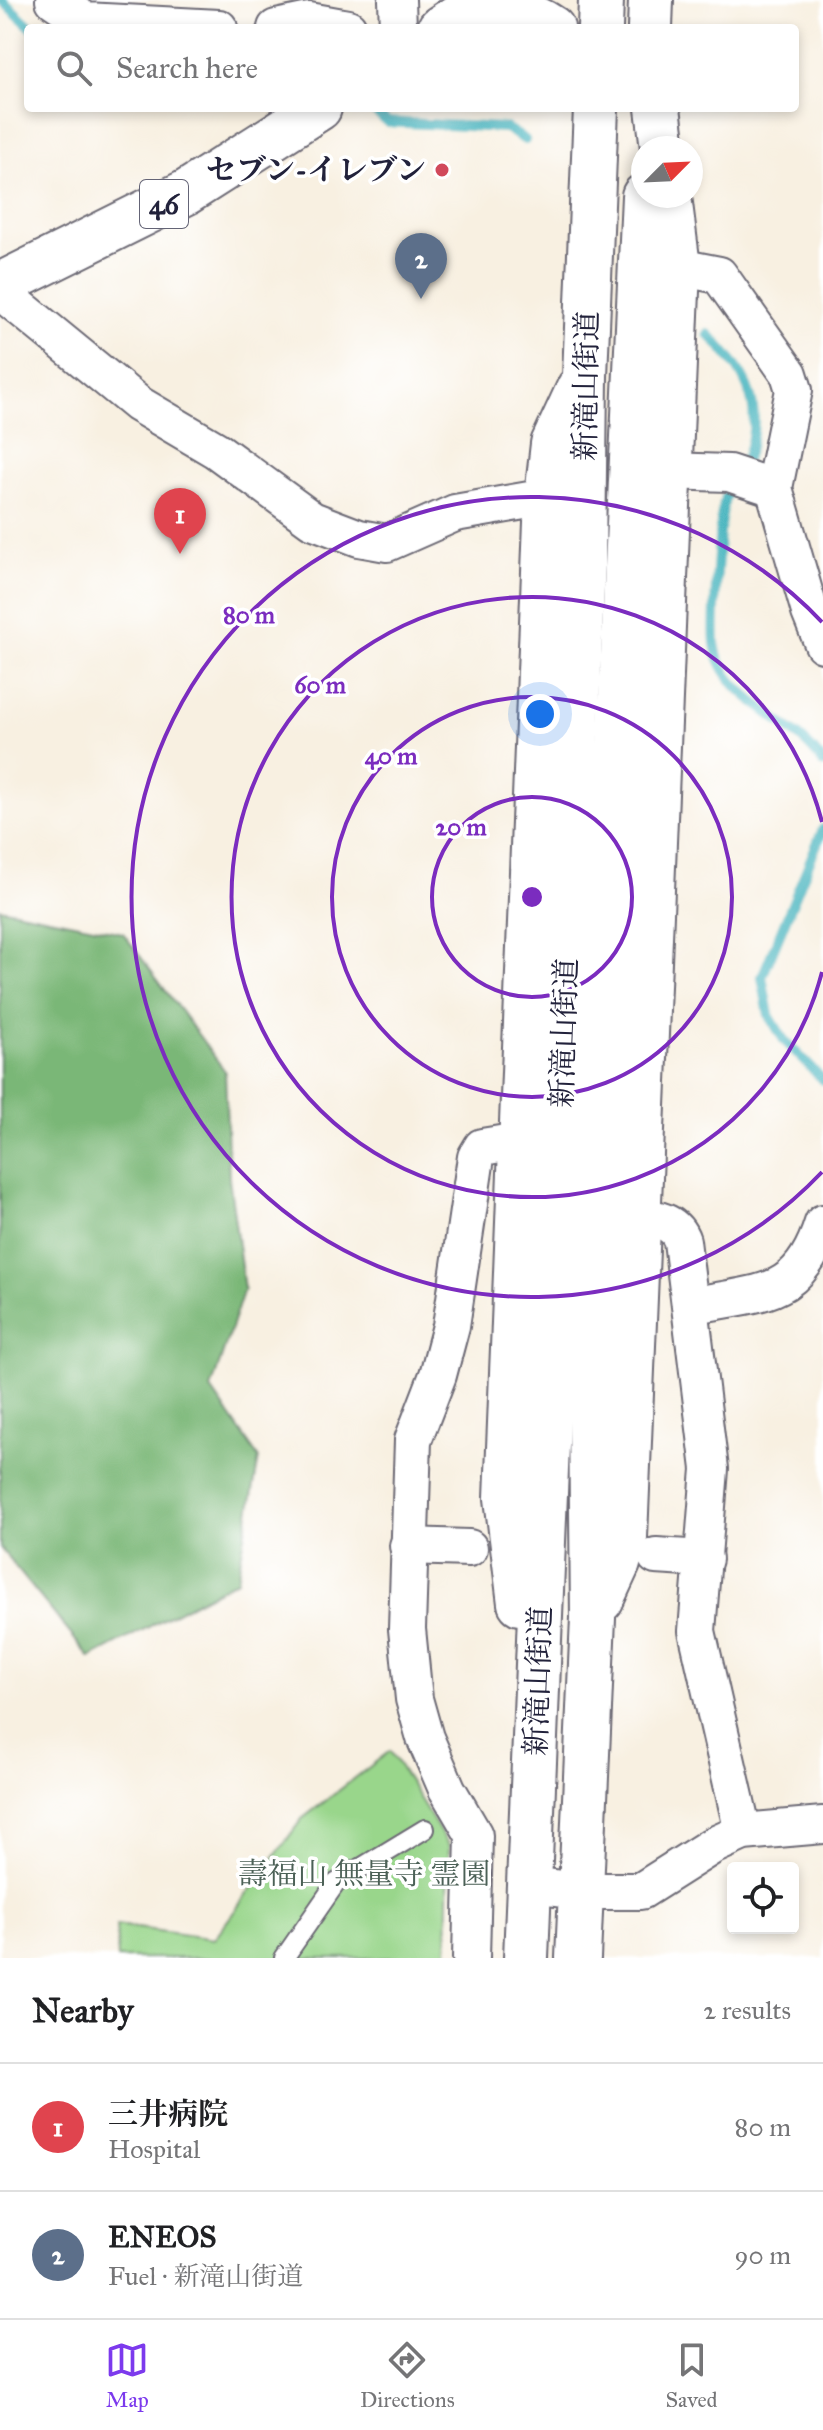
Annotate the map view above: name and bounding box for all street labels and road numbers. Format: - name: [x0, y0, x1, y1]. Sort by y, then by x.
- road number: 46: [140, 180, 188, 228]
- street label: 新滝山街道: [567, 311, 605, 461]
- street label: 新滝山街道: [543, 957, 585, 1109]
- street label: 新滝山街道: [517, 1605, 559, 1757]

